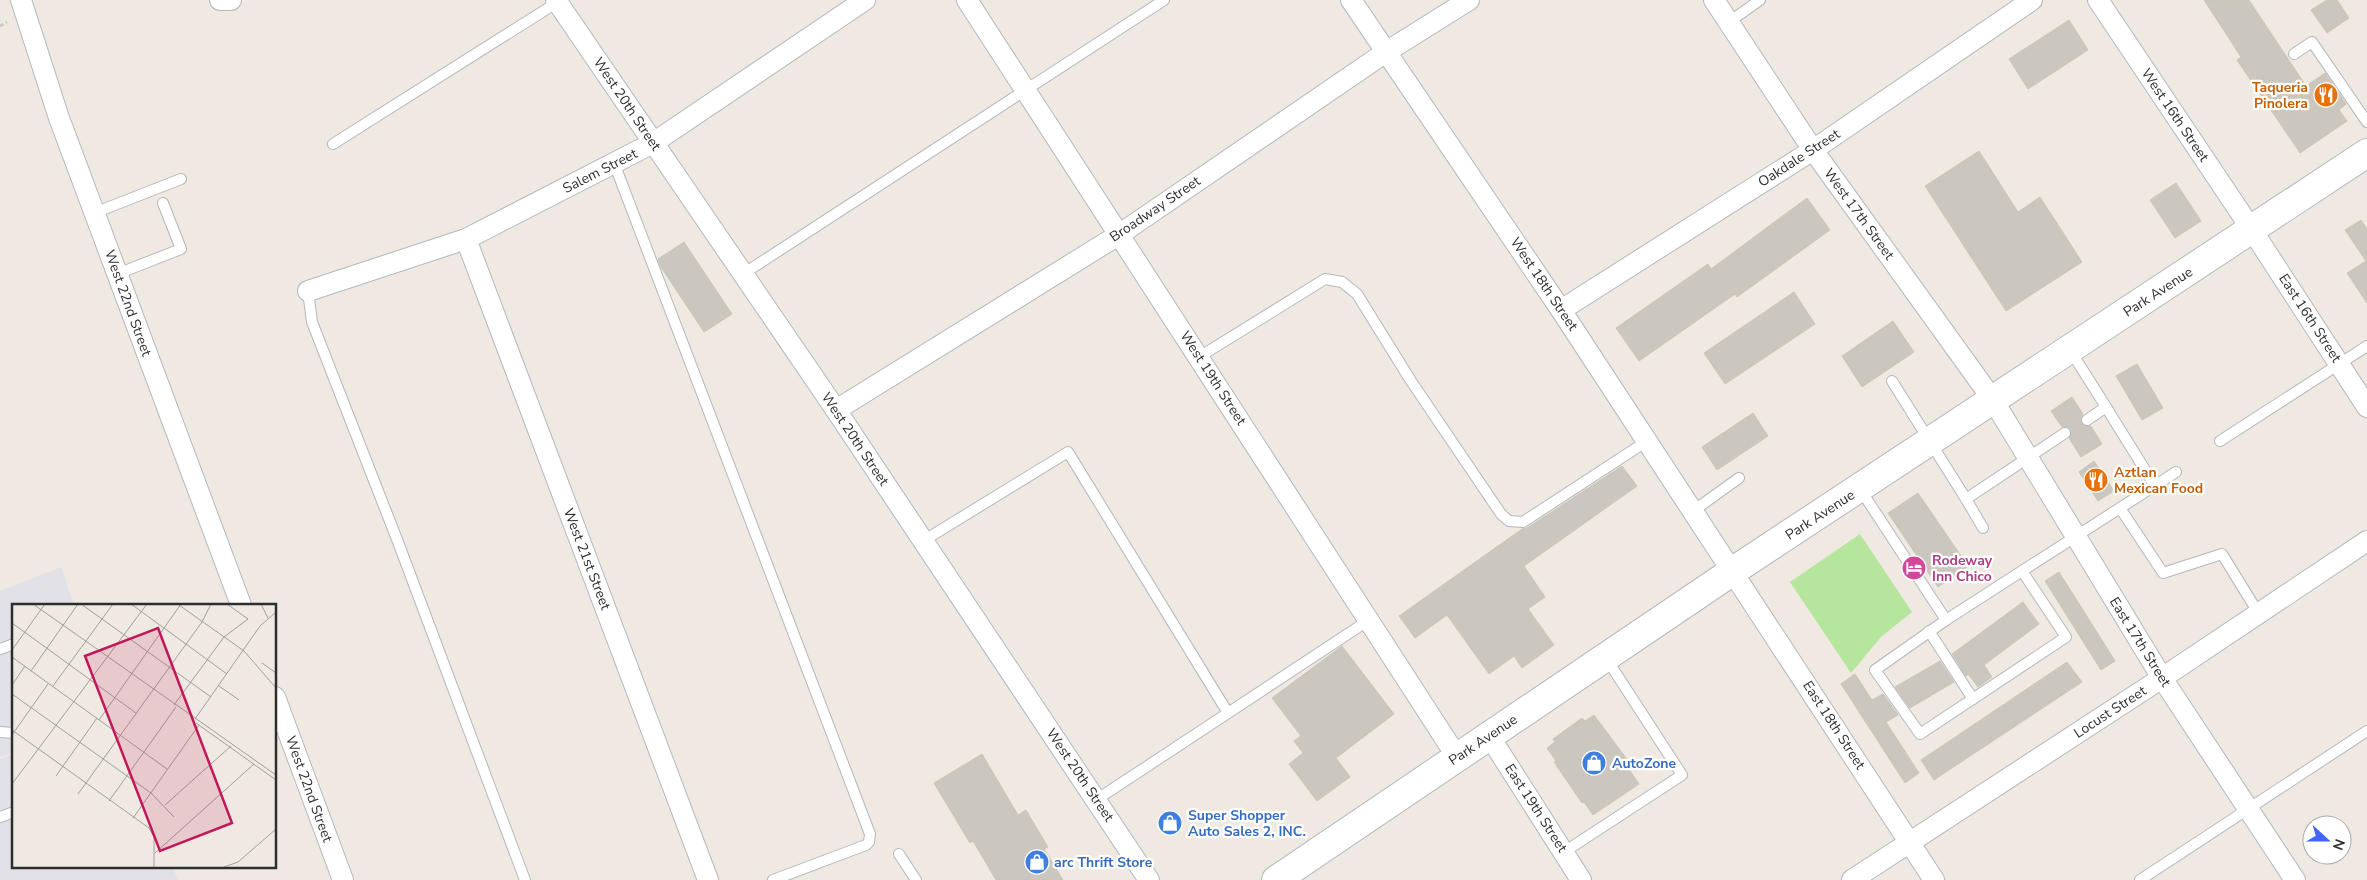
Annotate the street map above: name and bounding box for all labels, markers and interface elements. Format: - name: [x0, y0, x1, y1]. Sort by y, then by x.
- street label: West 20th Street: [589, 54, 665, 154]
- street label: West 16th Street: [2137, 65, 2213, 165]
- place label: Taqueria Pinolera: [2252, 78, 2308, 113]
- restaurant icon: Taqueria Pinolera: [2313, 82, 2339, 108]
- street label: Oakdale Street: [1754, 124, 1844, 192]
- street label: Salem Street: [559, 144, 641, 198]
- street label: West 17th Street: [1819, 164, 1899, 264]
- street label: Broadway Street: [1106, 172, 1204, 246]
- street label: West 18th Street: [1506, 234, 1582, 334]
- street label: West 22nd Street: [100, 247, 156, 359]
- street label: Park Avenue: [2120, 262, 2196, 322]
- street label: East 16th Street: [2274, 270, 2346, 366]
- street label: West 19th Street: [1175, 327, 1251, 429]
- street label: West 20th Street: [817, 389, 893, 489]
- place label: Aztlan Mexican Food: [2114, 463, 2203, 498]
- restaurant icon: Aztlan Mexican Food: [2083, 467, 2109, 493]
- street label: Park Avenue: [1782, 485, 1858, 545]
- street label: West 21st Street: [559, 505, 615, 613]
- place label: Rodeway Inn Chico: [1932, 551, 1993, 586]
- hotel icon: Rodeway Inn Chico: [1901, 555, 1927, 581]
- street label: East 17th Street: [2105, 594, 2175, 690]
- inset map: [12, 604, 276, 868]
- street label: East 18th Street: [1798, 677, 1870, 773]
- street label: Locust Street: [2070, 681, 2150, 743]
- street label: Park Avenue: [1445, 710, 1521, 770]
- street label: West 20th Street: [1042, 725, 1118, 825]
- street label: West 22nd Street: [281, 733, 337, 845]
- shop icon: AutoZone: [1581, 750, 1607, 776]
- place label: AutoZone: [1612, 754, 1676, 773]
- street label: East 19th Street: [1500, 760, 1572, 856]
- place label: Super Shopper Auto Sales 2, INC.: [1188, 806, 1306, 841]
- shop icon: Super Shopper Auto Sales 2, INC.: [1157, 810, 1183, 836]
- north arrow: [2302, 815, 2352, 865]
- text: N: [2328, 836, 2349, 853]
- shop icon: arc Thrift Store: [1024, 849, 1050, 875]
- place label: arc Thrift Store: [1054, 853, 1153, 872]

